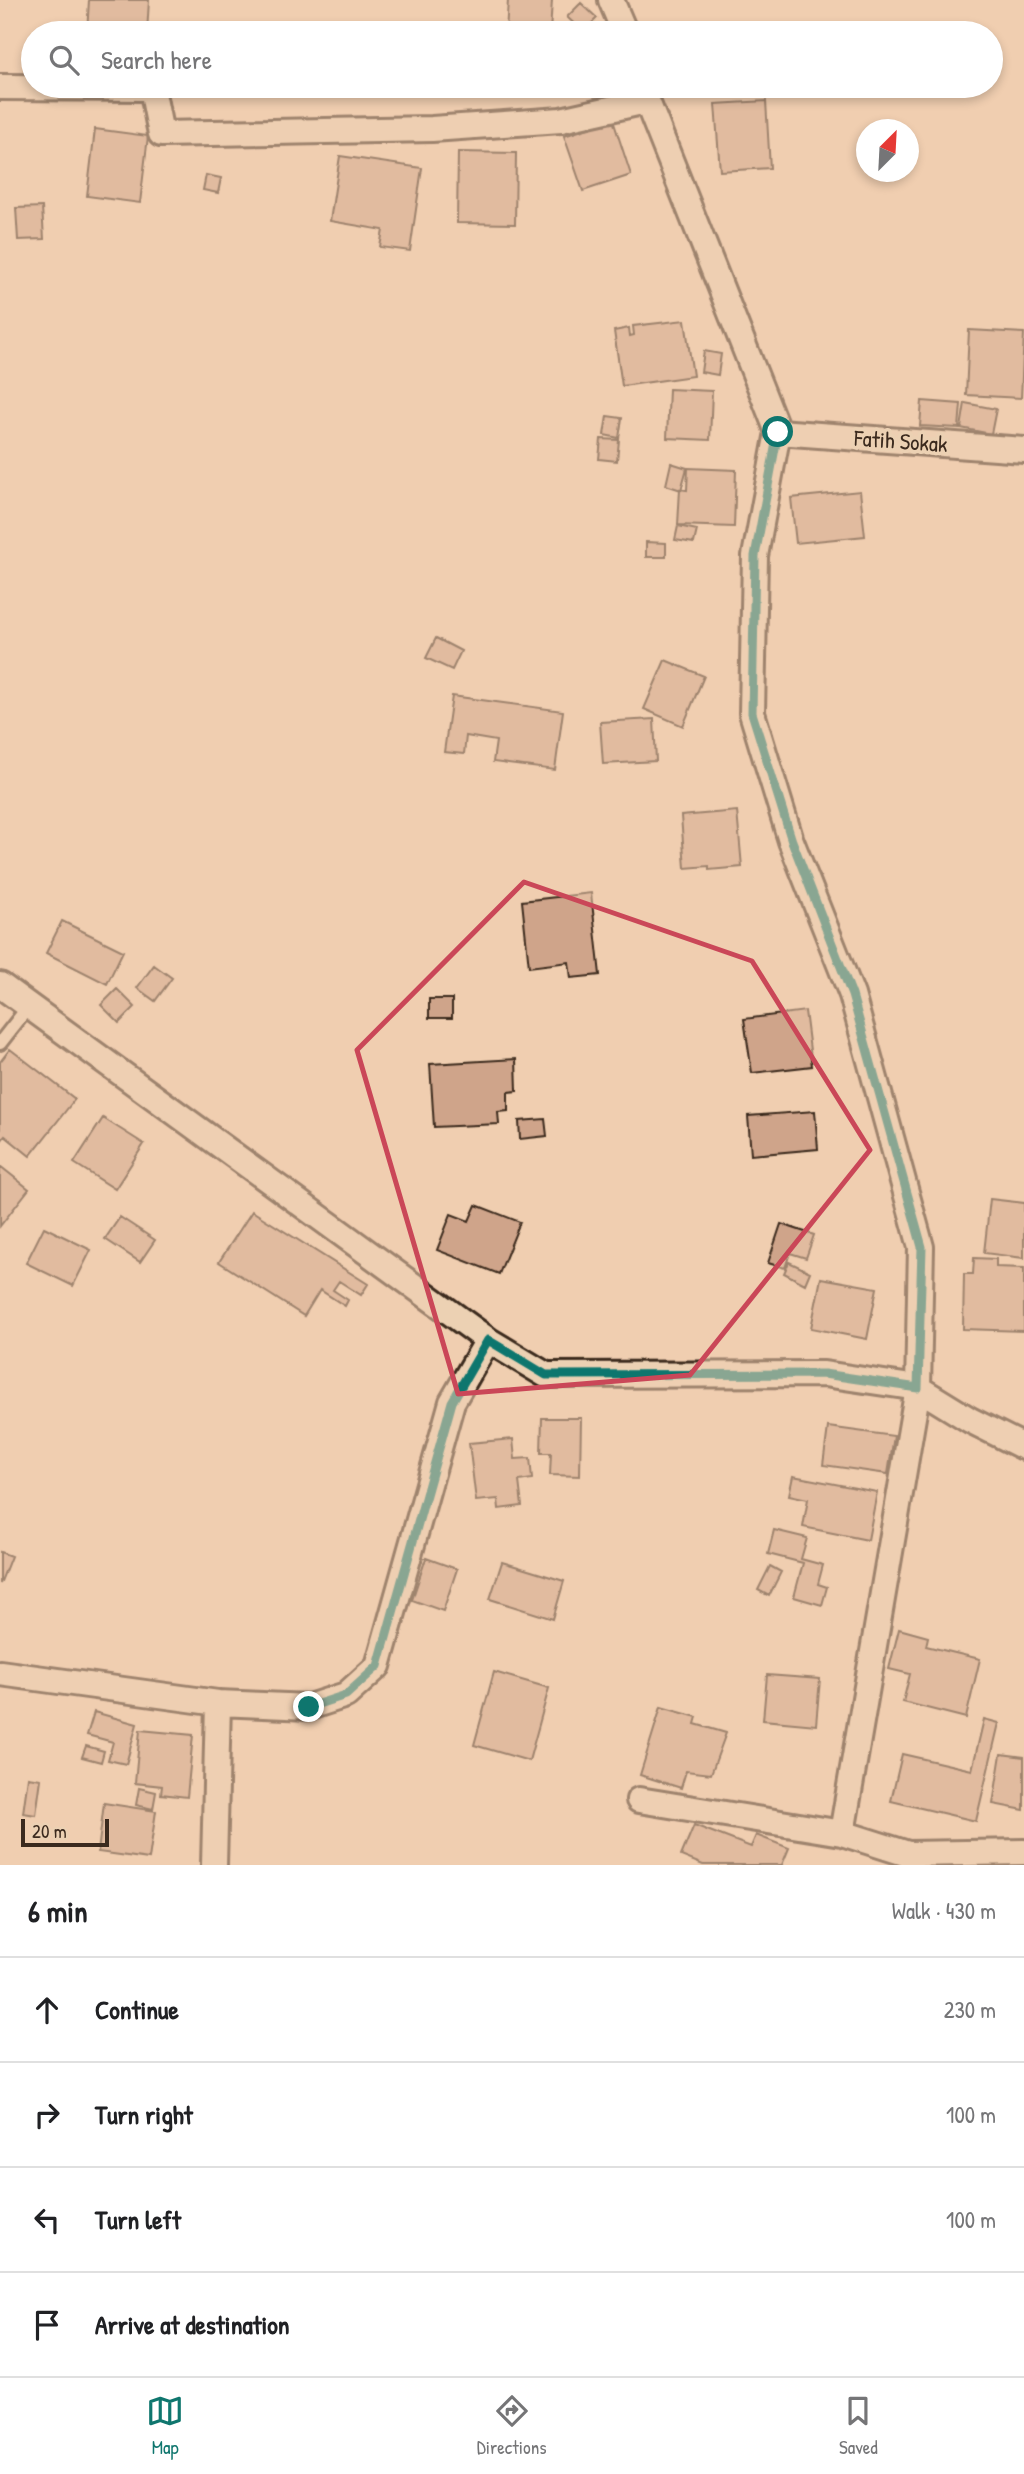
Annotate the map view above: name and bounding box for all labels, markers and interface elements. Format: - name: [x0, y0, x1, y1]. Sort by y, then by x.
- search box: [21, 21, 1003, 98]
- icon: search: [45, 41, 83, 79]
- text: Search here: [101, 42, 212, 77]
- north arrow: [856, 119, 919, 182]
- route start: [762, 416, 793, 447]
- street label: Fatih Sokak: [852, 422, 949, 459]
- route end: [293, 1691, 324, 1722]
- scale bar: [21, 1816, 108, 1848]
- text: 20 m: [32, 1818, 67, 1844]
- text: 6 min: [28, 1891, 88, 1931]
- text: Walk · 430 m: [892, 1895, 996, 1926]
- icon: ahead: [28, 1991, 66, 2029]
- text: Continue: [95, 1992, 179, 2027]
- text: 230 m: [944, 1994, 996, 2025]
- icon: right: [28, 2096, 66, 2134]
- text: Turn right: [95, 2097, 193, 2132]
- text: 100 m: [946, 2099, 996, 2130]
- icon: left: [28, 2201, 66, 2239]
- text: Turn left: [95, 2202, 181, 2237]
- text: 100 m: [946, 2204, 996, 2235]
- icon: arrive: [28, 2306, 66, 2344]
- text: Arrive at destination: [95, 2307, 290, 2342]
- tab: Map: [146, 2392, 184, 2460]
- tab: Directions: [477, 2392, 547, 2460]
- tab: Saved: [839, 2392, 878, 2460]

